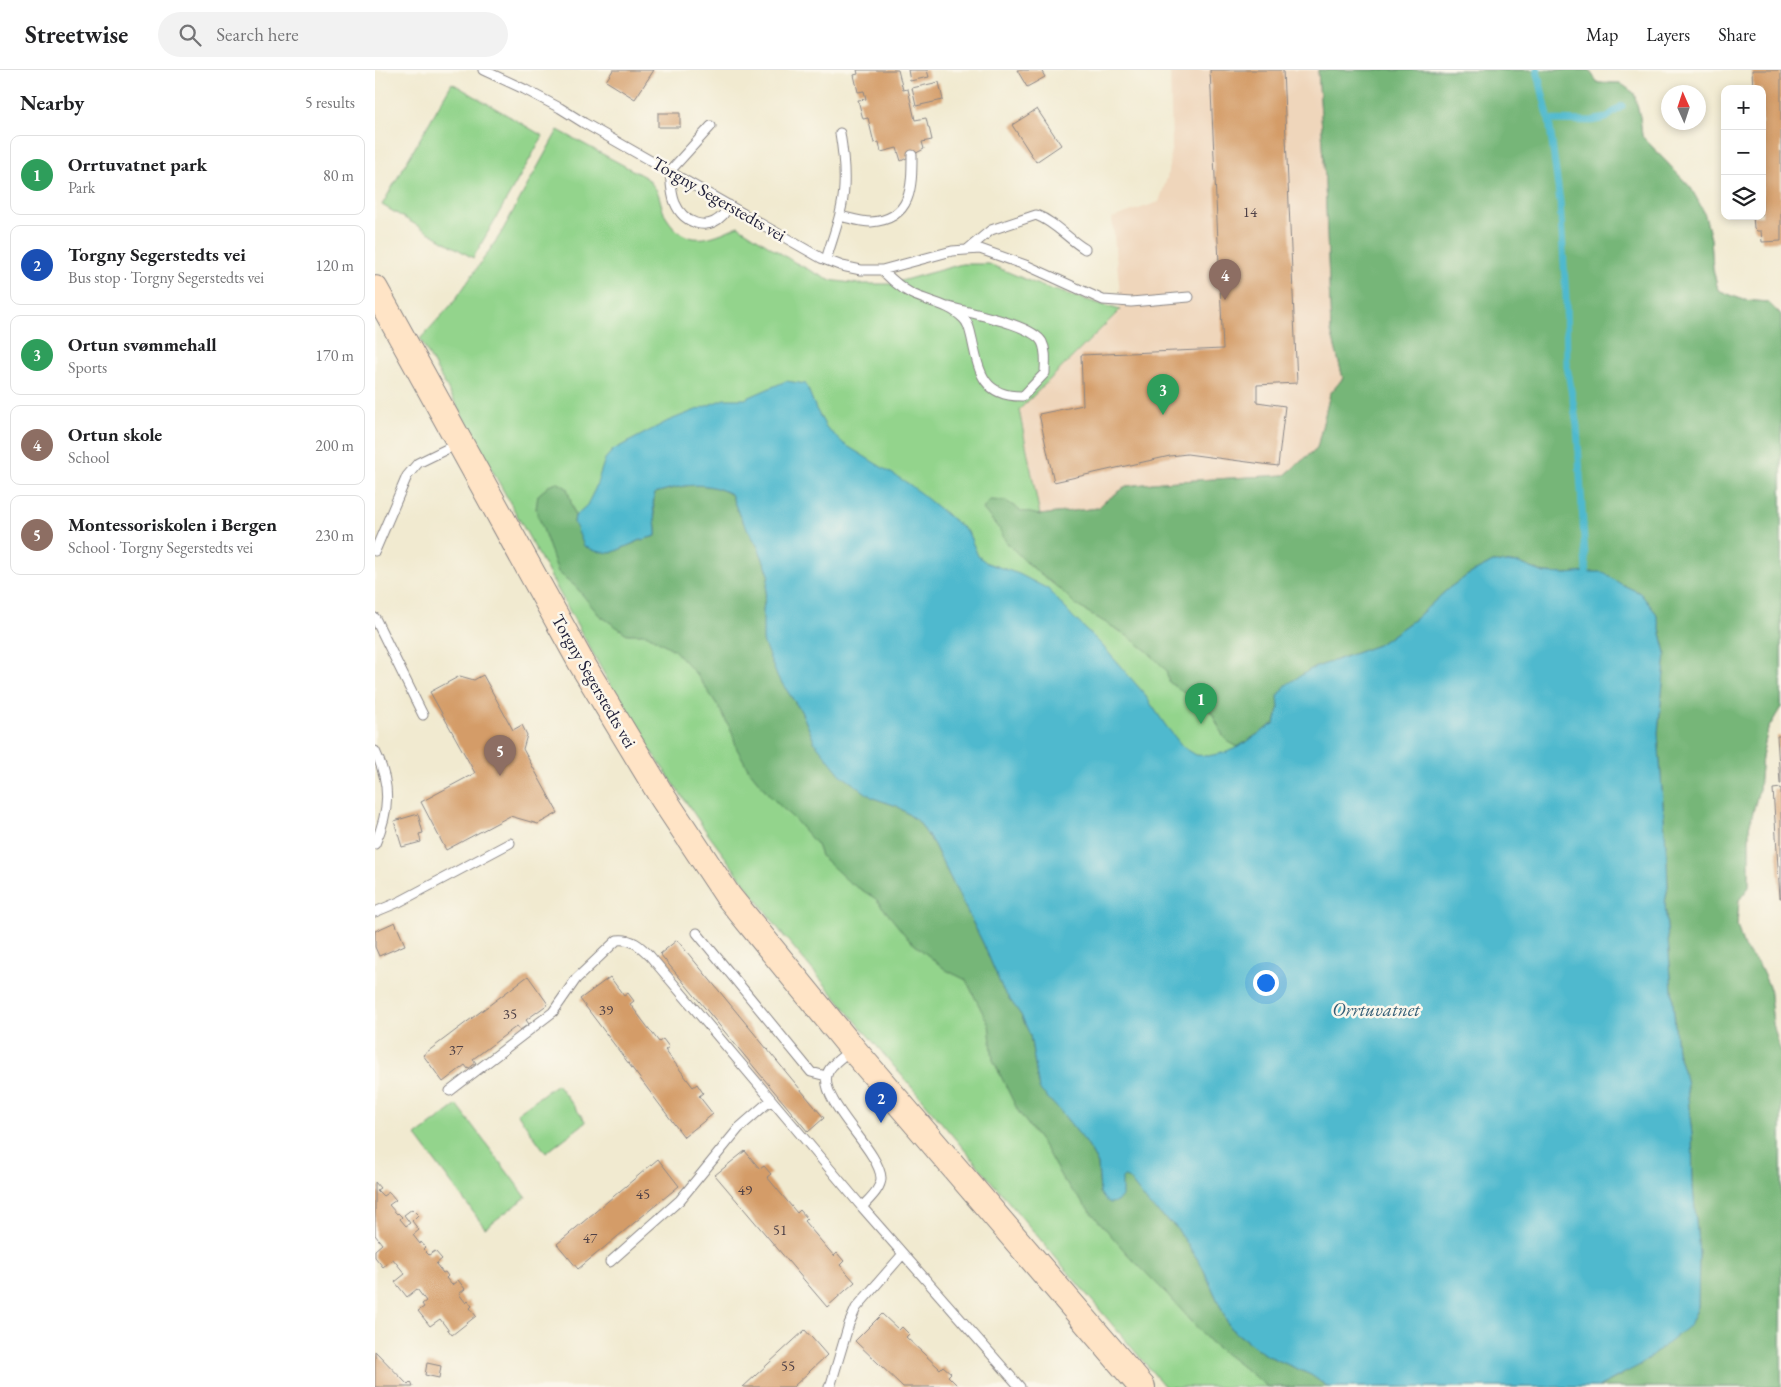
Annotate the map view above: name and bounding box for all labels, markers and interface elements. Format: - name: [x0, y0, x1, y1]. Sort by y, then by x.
- search box: [158, 12, 508, 57]
- text: Streetwise: [25, 19, 128, 50]
- icon: search: [176, 21, 204, 49]
- text: Search here: [216, 22, 299, 47]
- text: Map: [1586, 23, 1618, 46]
- text: Layers: [1646, 23, 1690, 46]
- text: Share: [1718, 23, 1756, 46]
- north arrow: [1661, 85, 1706, 130]
- map controls: [1721, 85, 1766, 220]
- button: +: [1721, 85, 1766, 130]
- text: Nearby: [20, 89, 84, 116]
- text: 5 results: [305, 92, 355, 113]
- button: −: [1721, 130, 1766, 175]
- street label: Torgny Segerstedts vei: [648, 151, 791, 247]
- text: Orrtuvatnet park: [68, 152, 207, 177]
- text: 1: [33, 165, 41, 186]
- text: 80 m: [323, 165, 354, 186]
- button: layers: [1721, 175, 1766, 220]
- text: Park: [68, 177, 95, 198]
- house number: 14: [1243, 202, 1258, 221]
- text: Torgny Segerstedts vei: [68, 242, 246, 267]
- text: 2: [33, 255, 41, 276]
- text: 120 m: [315, 255, 354, 276]
- pin: 4: [1209, 259, 1241, 300]
- text: Bus stop · Torgny Segerstedts vei: [68, 267, 264, 288]
- text: Ortun svømmehall: [68, 332, 217, 357]
- text: 3: [33, 345, 41, 366]
- text: 170 m: [315, 345, 354, 366]
- text: Sports: [68, 357, 107, 378]
- pin: 3: [1147, 374, 1179, 415]
- text: Ortun skole: [68, 422, 162, 447]
- text: 4: [33, 435, 41, 456]
- text: 200 m: [315, 435, 354, 456]
- text: School: [68, 447, 110, 468]
- text: Montessoriskolen i Bergen: [68, 512, 277, 537]
- text: 5: [33, 525, 41, 546]
- text: 230 m: [315, 525, 354, 546]
- text: School · Torgny Segerstedts vei: [68, 537, 253, 558]
- street label: Torgny Segerstedts vei: [547, 610, 642, 752]
- pin: 1: [1185, 683, 1217, 724]
- pin: 5: [484, 735, 516, 776]
- your location: [1253, 970, 1279, 996]
- water label: Orrtuvatnet: [1332, 997, 1421, 1022]
- house number: 39: [599, 1000, 613, 1019]
- house number: 35: [503, 1004, 517, 1023]
- house number: 37: [449, 1040, 464, 1059]
- pin: 2: [865, 1082, 897, 1123]
- house number: 49: [738, 1180, 752, 1199]
- house number: 45: [636, 1184, 650, 1203]
- house number: 51: [773, 1220, 787, 1239]
- house number: 47: [583, 1228, 598, 1247]
- house number: 55: [781, 1356, 795, 1375]

